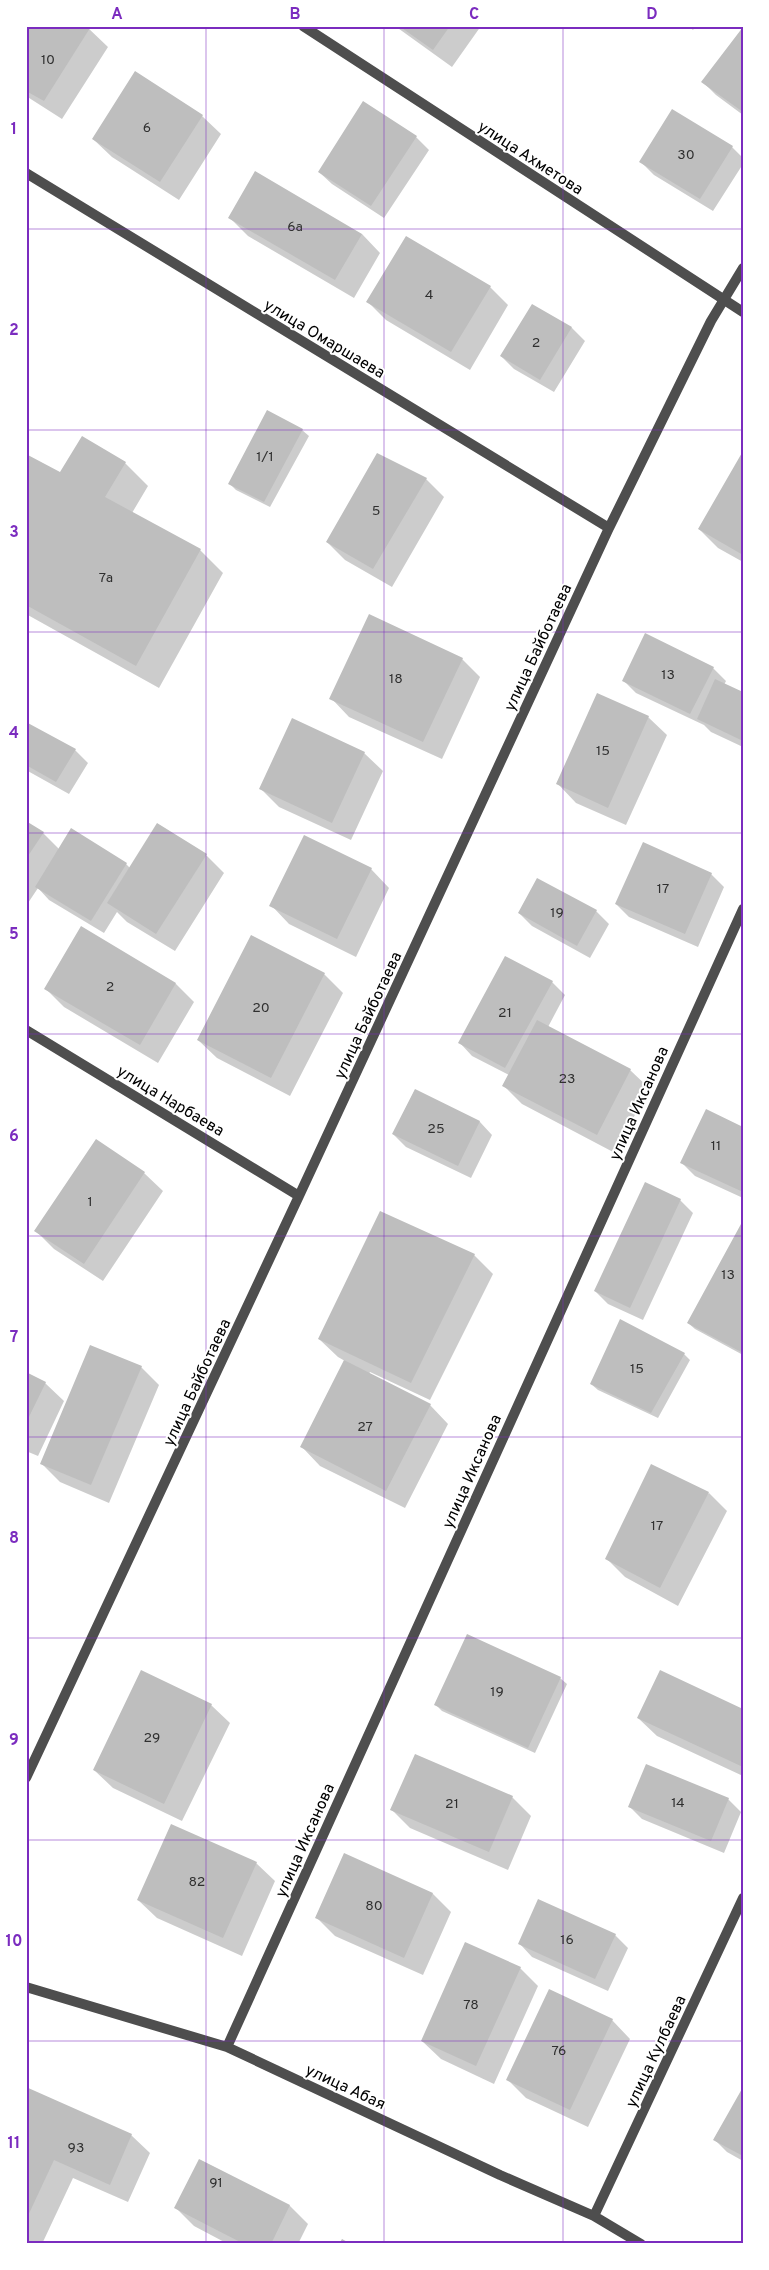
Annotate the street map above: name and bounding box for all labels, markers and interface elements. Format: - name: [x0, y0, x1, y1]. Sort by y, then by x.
- text: A: [111, 5, 123, 25]
- text: B: [289, 5, 301, 25]
- text: C: [469, 5, 479, 25]
- text: D: [646, 5, 658, 25]
- house number: 10: [41, 52, 55, 69]
- street label: улица Ахметова: [473, 117, 586, 200]
- text: 1: [11, 120, 17, 140]
- house number: 6: [143, 120, 151, 137]
- house number: 30: [677, 147, 695, 164]
- house number: 6а: [287, 219, 303, 236]
- house number: 4: [425, 287, 433, 304]
- street label: улица Омаршаева: [260, 296, 388, 384]
- text: 2: [9, 321, 19, 341]
- house number: 2: [532, 335, 540, 352]
- house number: 1/1: [256, 449, 274, 466]
- house number: 5: [372, 503, 380, 520]
- text: 3: [9, 523, 19, 543]
- house number: 7а: [99, 570, 113, 587]
- street label: улица Байботаева: [500, 581, 577, 715]
- house number: 13: [661, 667, 675, 684]
- house number: 18: [389, 671, 403, 688]
- text: 4: [9, 724, 19, 744]
- house number: 15: [596, 743, 610, 760]
- house number: 17: [657, 881, 669, 898]
- house number: 19: [550, 905, 564, 922]
- text: 5: [9, 925, 19, 945]
- street label: улица Байботаева: [330, 949, 407, 1083]
- house number: 2: [106, 979, 114, 996]
- house number: 20: [252, 1000, 270, 1017]
- house number: 21: [498, 1005, 512, 1022]
- street label: улица Иксанова: [606, 1044, 674, 1164]
- street label: улица Нарбаева: [113, 1062, 227, 1142]
- house number: 23: [559, 1071, 576, 1088]
- house number: 25: [427, 1121, 445, 1138]
- text: 6: [9, 1127, 19, 1147]
- house number: 11: [711, 1138, 721, 1155]
- house number: 1: [87, 1194, 93, 1211]
- house number: 13: [721, 1267, 735, 1284]
- street label: улица Байботаева: [159, 1316, 236, 1450]
- text: 7: [10, 1328, 18, 1348]
- house number: 15: [630, 1361, 644, 1378]
- street label: улица Иксанова: [439, 1412, 507, 1532]
- house number: 27: [357, 1419, 373, 1436]
- house number: 17: [651, 1518, 663, 1535]
- text: 8: [9, 1529, 19, 1549]
- house number: 19: [490, 1684, 504, 1701]
- house number: 29: [144, 1730, 160, 1747]
- text: 9: [9, 1731, 19, 1751]
- street label: улица Иксанова: [272, 1781, 340, 1901]
- house number: 14: [671, 1795, 685, 1812]
- house number: 21: [445, 1796, 459, 1813]
- house number: 82: [189, 1874, 205, 1891]
- house number: 80: [365, 1898, 383, 1915]
- text: 10: [6, 1932, 22, 1952]
- house number: 16: [560, 1932, 574, 1949]
- street label: улица Кулбаева: [622, 1992, 692, 2111]
- house number: 78: [463, 1997, 479, 2014]
- house number: 76: [552, 2043, 566, 2060]
- street label: улица Абая: [302, 2060, 389, 2115]
- text: 11: [8, 2134, 20, 2154]
- house number: 93: [68, 2140, 84, 2157]
- house number: 91: [209, 2175, 223, 2192]

